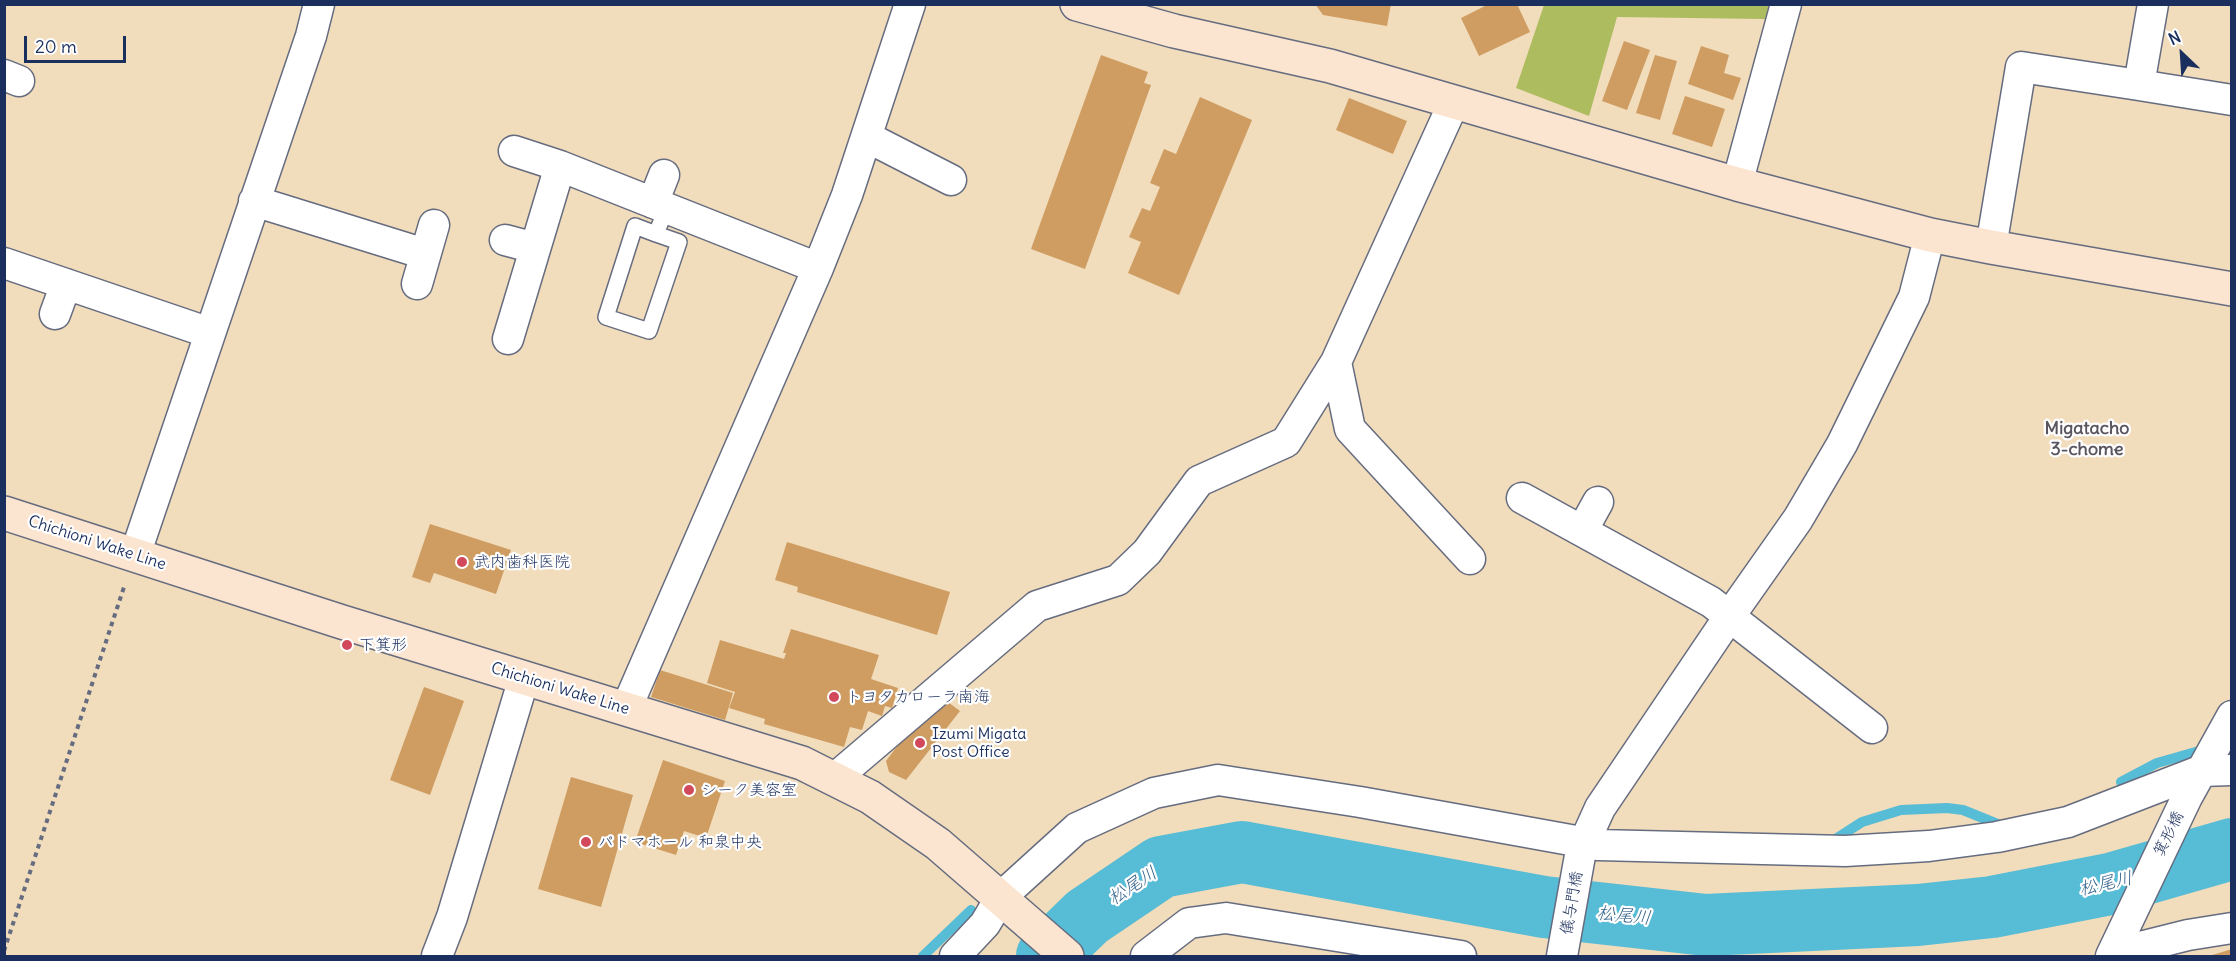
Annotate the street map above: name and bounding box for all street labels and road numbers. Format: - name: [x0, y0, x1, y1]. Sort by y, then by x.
- street label: Chichioni Wake Line: [26, 512, 168, 574]
- street label: Chichioni Wake Line: [488, 659, 632, 719]
- street label: 箕形橋: [2150, 808, 2188, 860]
- street label: 儀与門橋: [1557, 870, 1587, 936]

